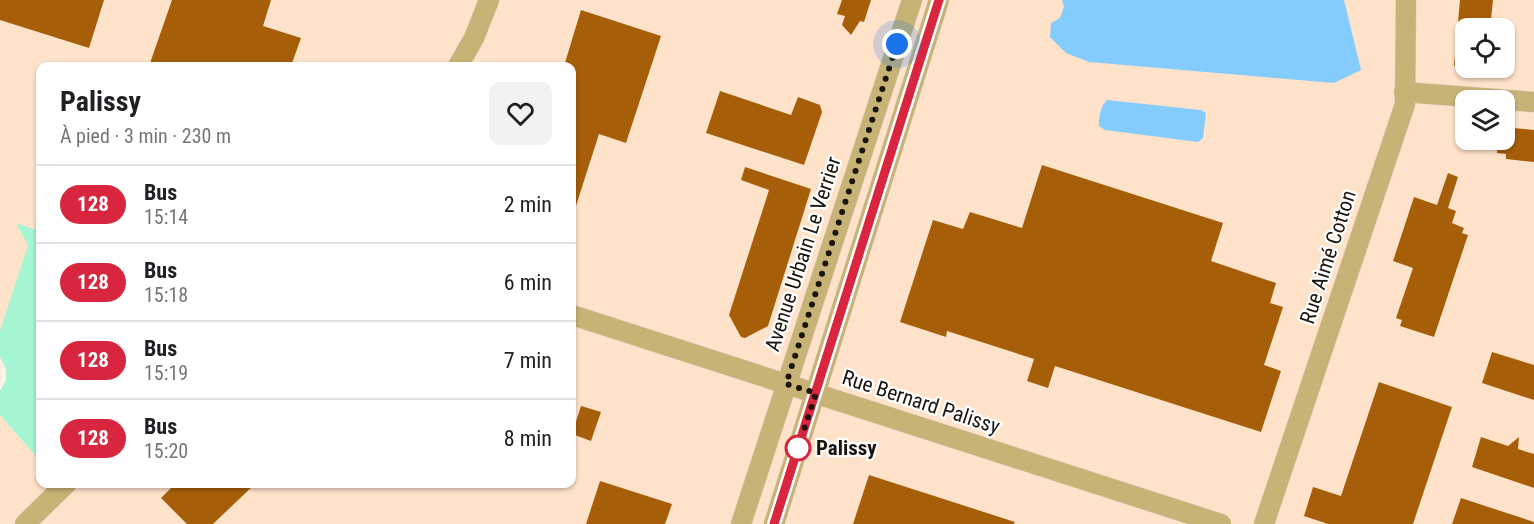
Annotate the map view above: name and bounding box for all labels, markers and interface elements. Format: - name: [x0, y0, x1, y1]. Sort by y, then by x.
- map controls: [1455, 18, 1515, 150]
- button: locate: [1455, 18, 1515, 78]
- your location: [882, 29, 912, 59]
- button: heart: [489, 82, 552, 145]
- text: Palissy: [60, 85, 141, 118]
- button: layers: [1455, 90, 1515, 150]
- text: À pied · 3 min · 230 m: [60, 124, 231, 148]
- street label: Avenue Urbain Le Verrier: [760, 154, 846, 354]
- text: Bus: [144, 180, 177, 205]
- street label: Rue Aimé Cotton: [1295, 187, 1361, 327]
- text: 128: [77, 192, 109, 216]
- text: 2 min: [504, 192, 552, 217]
- text: 15:14: [144, 205, 188, 229]
- text: Bus: [144, 258, 177, 283]
- text: 128: [77, 270, 109, 294]
- text: 6 min: [504, 270, 552, 295]
- text: 15:18: [144, 283, 188, 307]
- text: Bus: [144, 336, 177, 361]
- text: 128: [77, 348, 109, 372]
- text: 7 min: [504, 348, 552, 373]
- text: 15:19: [144, 361, 188, 385]
- street label: Rue Bernard Palissy: [839, 365, 1003, 439]
- text: Bus: [144, 414, 177, 439]
- text: 128: [77, 426, 109, 450]
- text: 8 min: [504, 426, 552, 451]
- marker: Palissy: [785, 435, 811, 461]
- place label: Palissy: [816, 436, 877, 460]
- text: 15:20: [144, 439, 188, 463]

